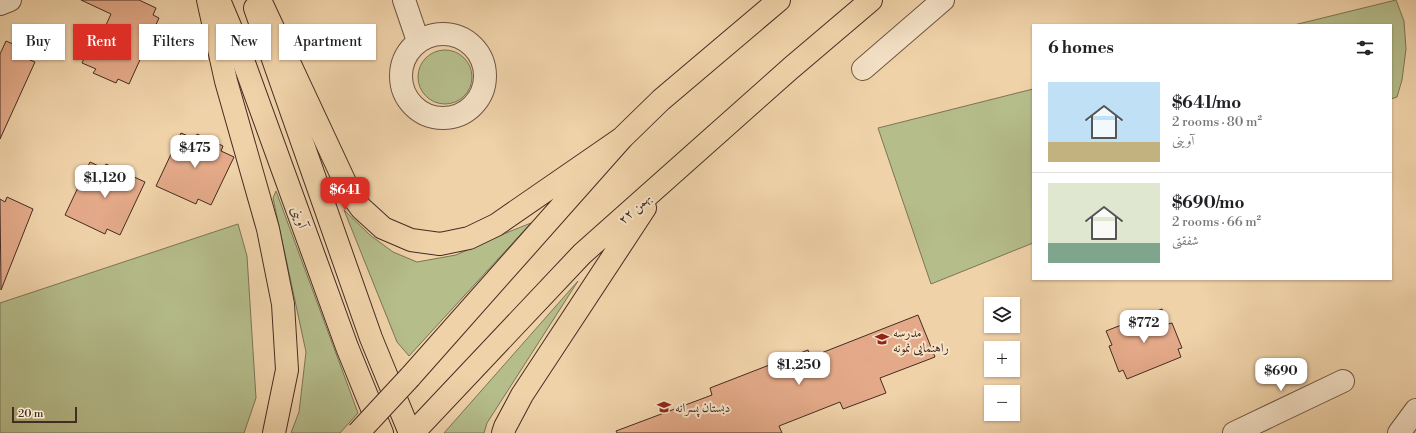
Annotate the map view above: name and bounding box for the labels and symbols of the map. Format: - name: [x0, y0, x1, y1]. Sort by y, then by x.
- pin: $475: [171, 135, 219, 169]
- pin: $1,120: [72, 165, 138, 199]
- pin: $641: [321, 177, 369, 211]
- street label: ۲۲ بهمن: [615, 190, 655, 228]
- street label: آوینی: [288, 204, 311, 232]
- pin: $772: [1120, 310, 1168, 344]
- place label: مدرسه راهنمایی نمونه: [893, 325, 949, 356]
- school or university icon: مدرسه راهنمایی نمونه: [874, 331, 890, 347]
- pin: $1,250: [766, 352, 832, 386]
- pin: $690: [1257, 358, 1305, 392]
- school or university icon: دبستان پسرانه: [656, 399, 672, 415]
- place label: دبستان پسرانه: [675, 400, 730, 417]
- scale bar: [12, 405, 77, 424]

